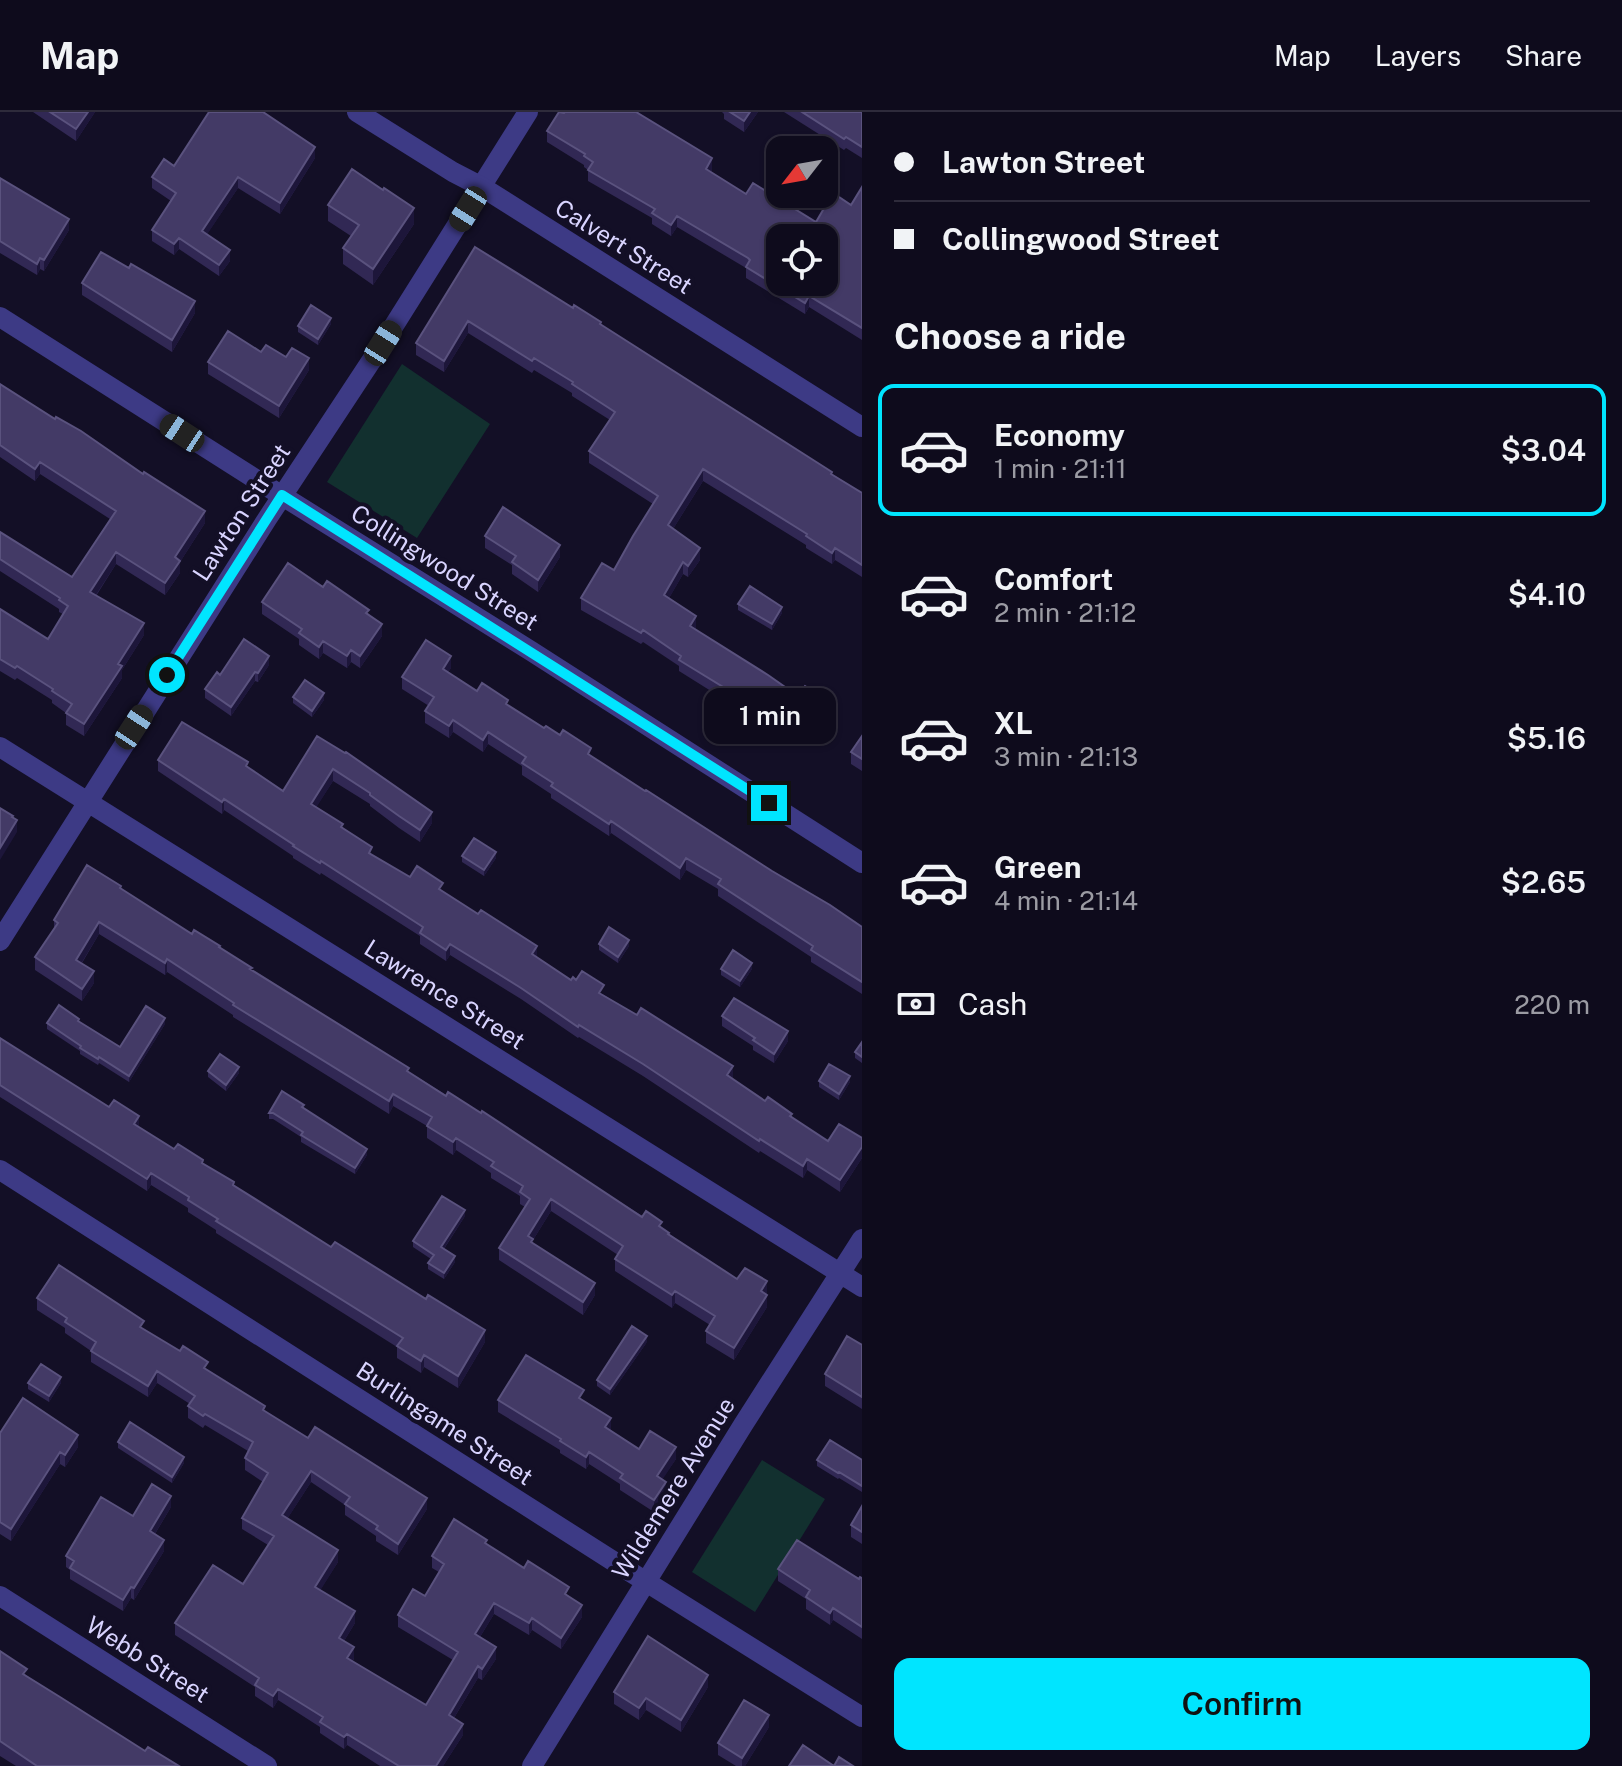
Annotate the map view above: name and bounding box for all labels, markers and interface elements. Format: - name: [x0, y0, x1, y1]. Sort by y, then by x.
- text: Map: [40, 33, 119, 78]
- text: Map: [1274, 39, 1331, 72]
- text: Layers: [1375, 39, 1461, 72]
- text: Share: [1505, 39, 1582, 72]
- north arrow: [766, 136, 838, 208]
- map controls: [766, 136, 838, 296]
- text: Lawton Street: [942, 144, 1145, 180]
- car: [445, 182, 491, 236]
- street label: Calvert Street: [550, 193, 698, 299]
- text: Collingwood Street: [942, 221, 1220, 257]
- button: locate: [766, 224, 838, 296]
- text: Choose a ride: [894, 315, 1126, 357]
- car: [360, 316, 406, 370]
- car: [155, 410, 209, 456]
- icon: car: [898, 414, 970, 486]
- text: Economy: [994, 417, 1125, 453]
- text: $3.04: [1501, 432, 1586, 468]
- street label: Lawton Street: [186, 438, 296, 586]
- text: 1 min · 21:11: [994, 453, 1127, 484]
- street label: Collingwood Street: [346, 498, 544, 636]
- icon: car: [898, 558, 970, 630]
- text: Comfort: [994, 561, 1113, 597]
- text: $4.10: [1508, 576, 1586, 612]
- text: 2 min · 21:12: [994, 597, 1136, 628]
- route start: [149, 657, 185, 693]
- callout: 1 min: [703, 687, 835, 743]
- car: [111, 700, 157, 754]
- text: 1 min: [739, 700, 801, 731]
- icon: car: [898, 702, 970, 774]
- text: XL: [994, 705, 1033, 741]
- text: $5.16: [1507, 720, 1586, 756]
- text: 3 min · 21:13: [994, 741, 1138, 772]
- route end: [751, 785, 787, 821]
- icon: car: [898, 846, 970, 918]
- text: Green: [994, 849, 1081, 885]
- text: $2.65: [1501, 864, 1586, 900]
- text: 4 min · 21:14: [994, 885, 1138, 916]
- street label: Lawrence Street: [360, 933, 530, 1055]
- icon: cash: [894, 982, 938, 1026]
- text: Cash: [958, 986, 1027, 1022]
- text: 220 m: [1514, 989, 1590, 1020]
- street label: Burlingame Street: [352, 1356, 538, 1490]
- street label: Wildemere Avenue: [606, 1392, 740, 1584]
- street label: Webb Street: [81, 1610, 215, 1708]
- button: Confirm: [894, 1658, 1590, 1750]

